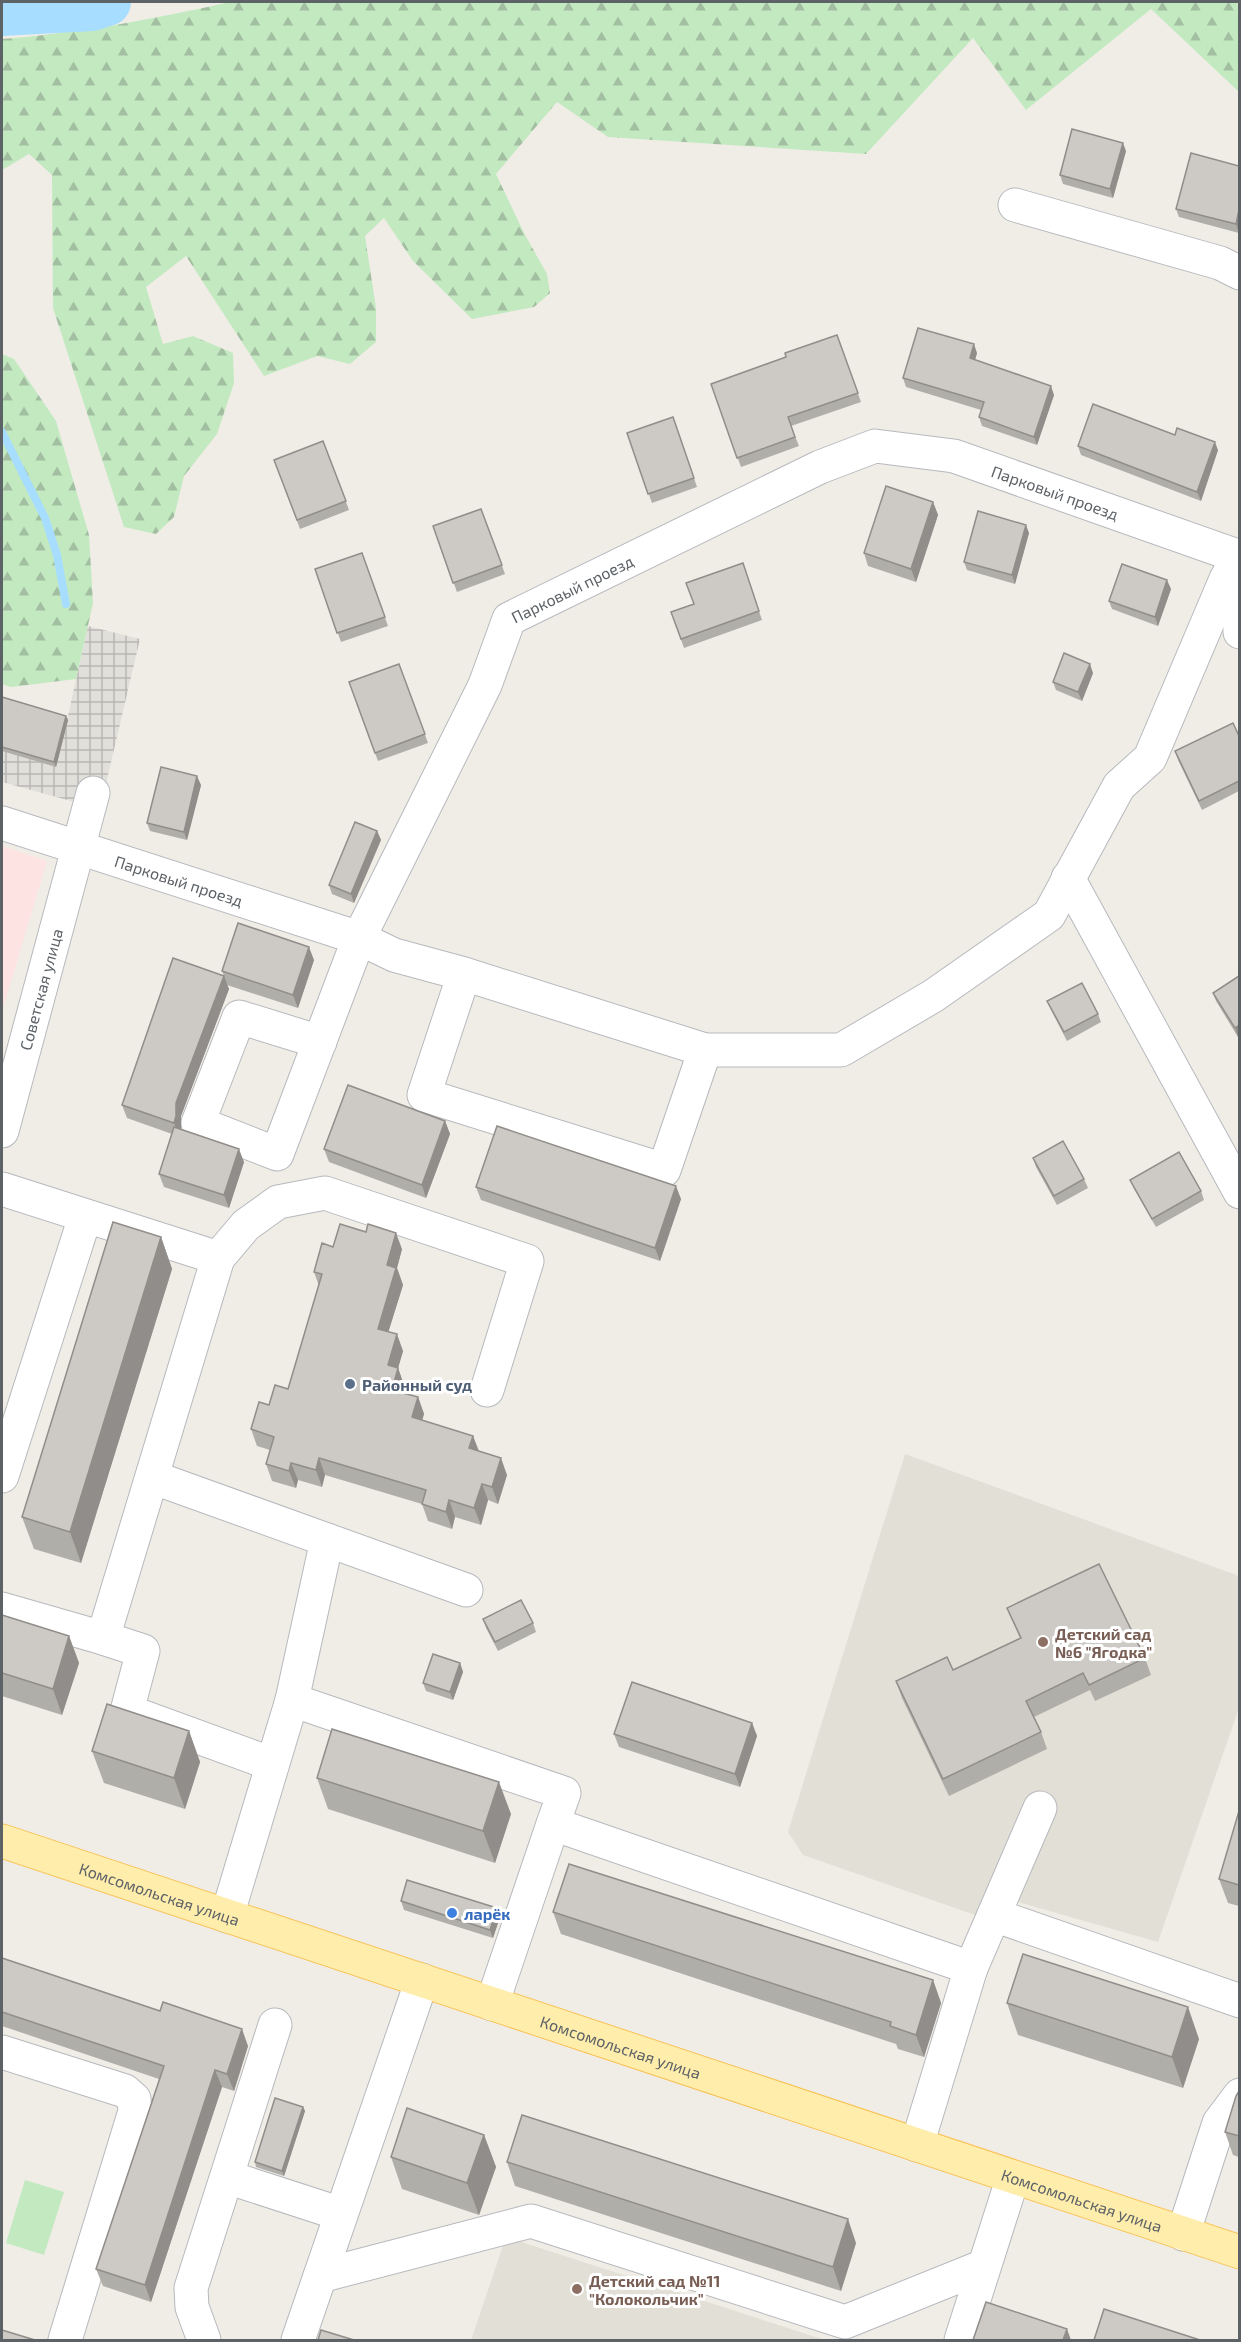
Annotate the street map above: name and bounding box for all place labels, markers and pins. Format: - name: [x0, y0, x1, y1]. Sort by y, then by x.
- place label: Районный суд: [362, 1375, 472, 1394]
- marker: Районный суд: [343, 1377, 357, 1391]
- place label: Детский сад №6 "Ягодка": [1055, 1624, 1152, 1661]
- marker: Детский сад №6 "Ягодка": [1036, 1635, 1050, 1649]
- place label: ларёк: [464, 1904, 510, 1923]
- marker: ларёк: [445, 1906, 459, 1920]
- place label: Детский сад №11 "Колокольчик": [589, 2271, 720, 2308]
- marker: Детский сад №11 "Колокольчик": [570, 2282, 584, 2296]

